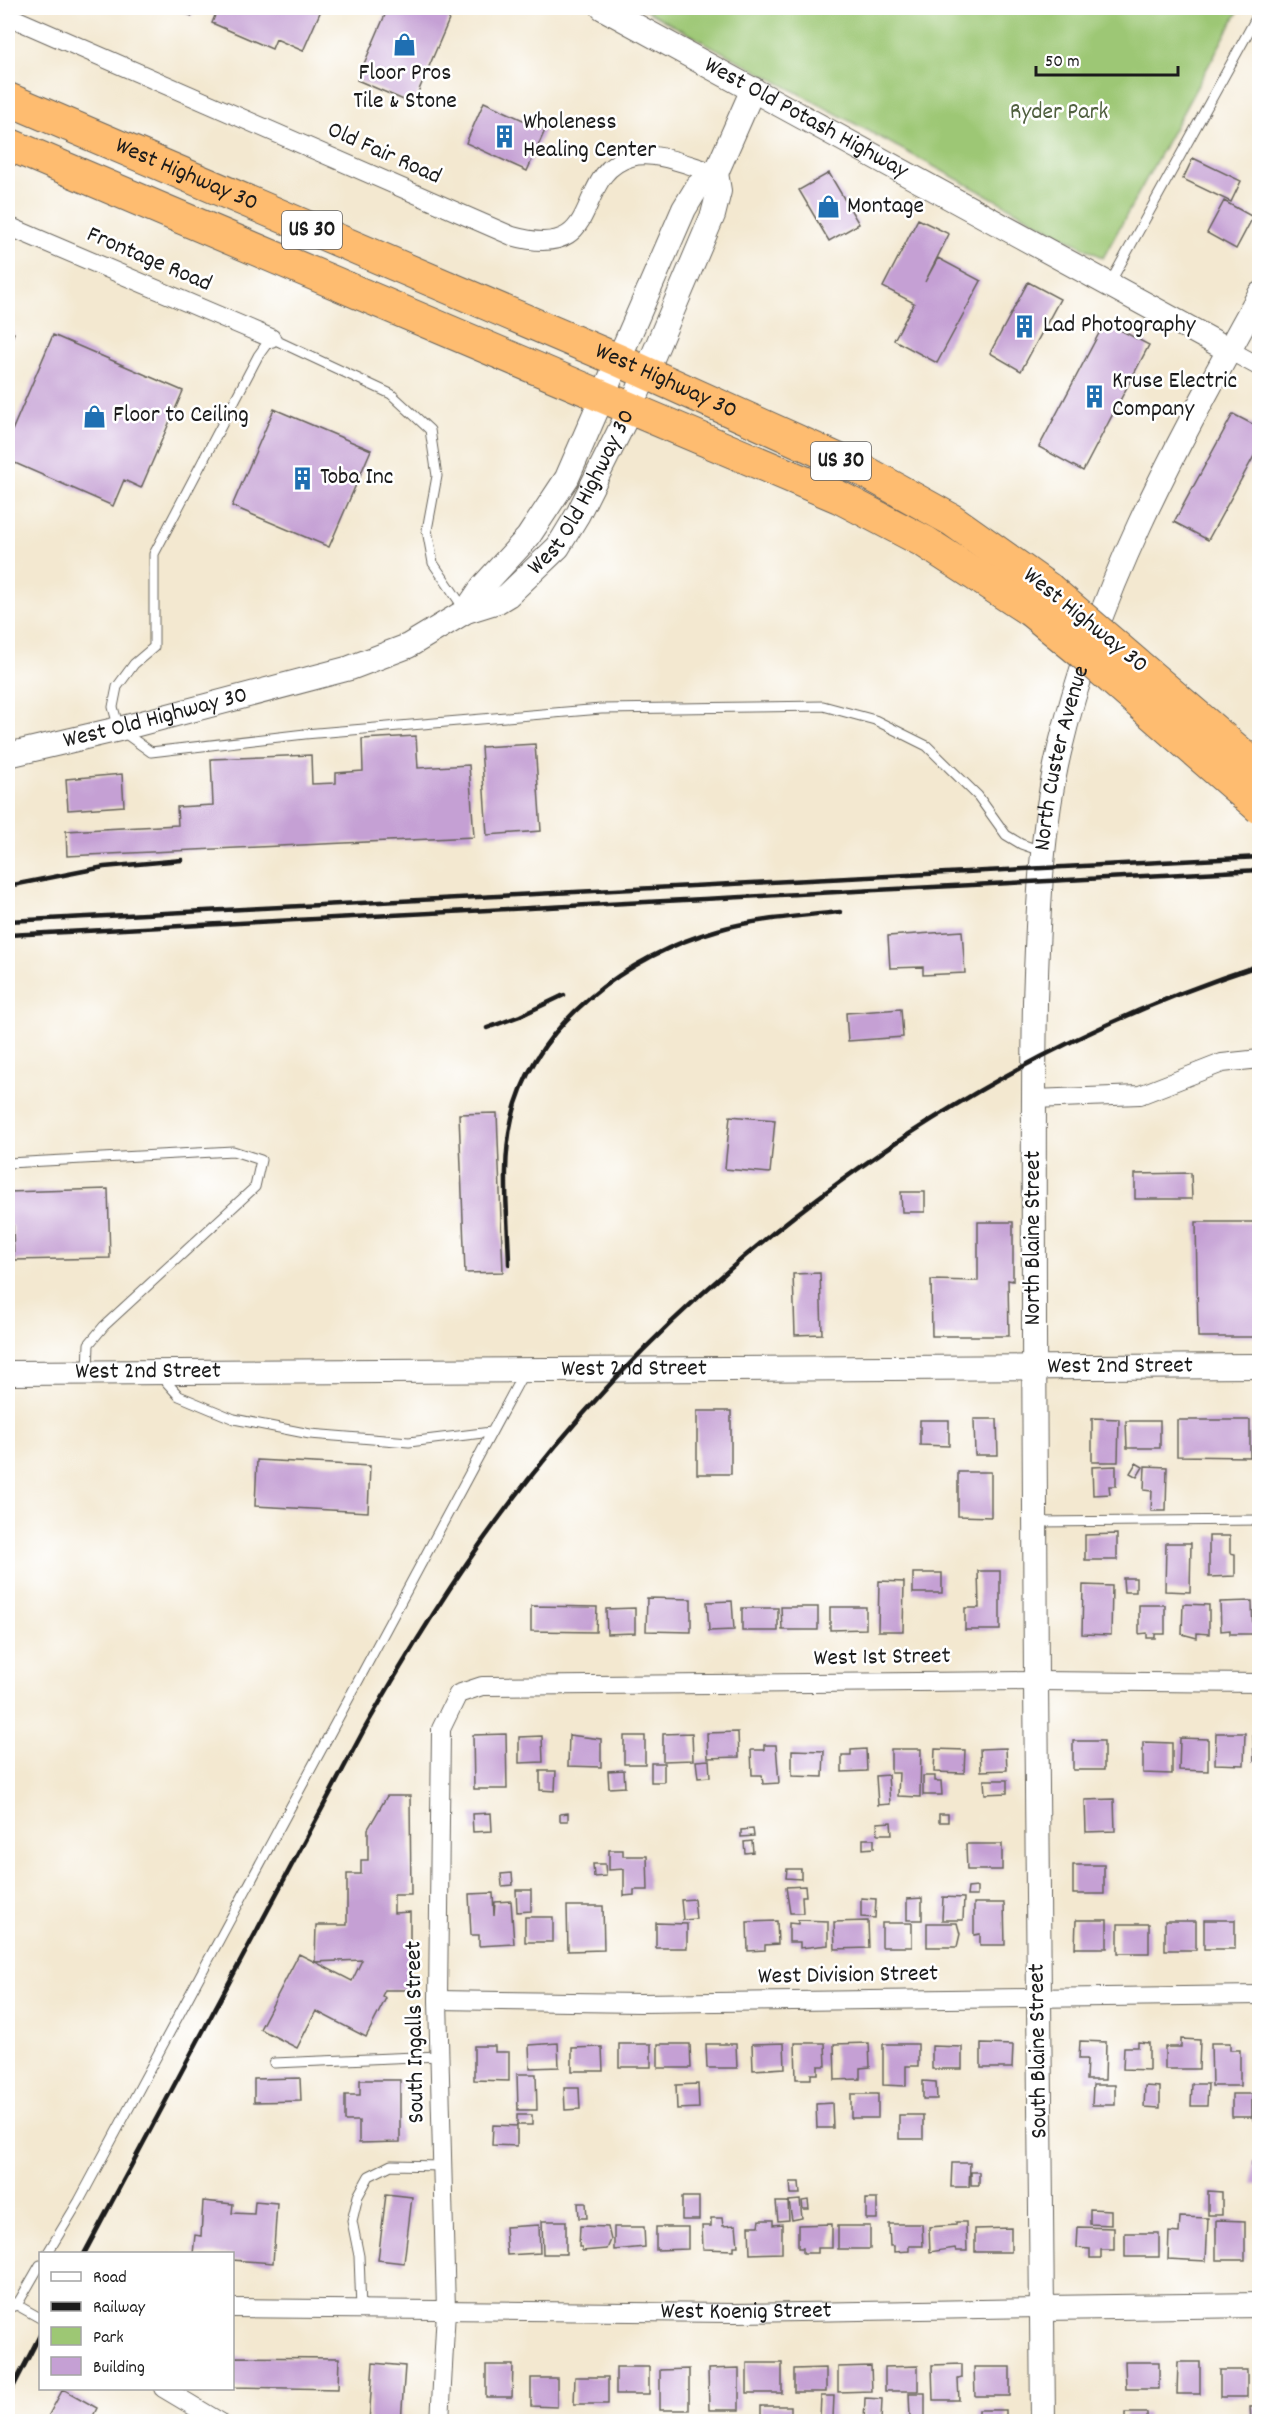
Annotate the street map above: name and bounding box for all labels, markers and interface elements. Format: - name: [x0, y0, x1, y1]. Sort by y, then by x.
- shop icon: Floor Pros Tile & Stone: [392, 31, 418, 57]
- scale bar: [1036, 39, 1178, 77]
- street label: West Old Potash Highway: [697, 49, 915, 189]
- text: 50 m: [1045, 50, 1080, 75]
- place label: Floor Pros Tile & Stone: [353, 57, 457, 119]
- park label: Ryder Park: [1010, 96, 1108, 130]
- place label: Wholeness Healing Center: [523, 106, 656, 168]
- street label: Old Fair Road: [321, 114, 447, 194]
- building icon: Wholeness Healing Center: [492, 124, 518, 150]
- street label: West Highway 30: [109, 130, 263, 221]
- place label: Montage: [847, 190, 924, 224]
- shop icon: Montage: [816, 194, 842, 220]
- road number: US 30: [282, 211, 342, 249]
- street label: Frontage Road: [81, 218, 217, 302]
- place label: Lad Photography: [1043, 309, 1197, 343]
- building icon: Lad Photography: [1012, 313, 1038, 339]
- street label: West Highway 30: [589, 335, 742, 429]
- place label: Kruse Electric Company: [1112, 365, 1237, 427]
- building icon: Kruse Electric Company: [1081, 383, 1107, 409]
- place label: Floor to Ceiling: [113, 399, 249, 433]
- shop icon: Floor to Ceiling: [82, 403, 108, 429]
- street label: West Old Highway 30: [520, 404, 645, 584]
- road number: US 30: [811, 442, 871, 480]
- place label: Toba Inc: [320, 461, 393, 495]
- building icon: Toba Inc: [289, 465, 315, 491]
- street label: West Highway 30: [1015, 560, 1155, 682]
- street label: North Custer Avenue: [1026, 661, 1099, 852]
- street label: West Old Highway 30: [60, 679, 251, 758]
- street label: North Blaine Street: [1017, 1150, 1051, 1325]
- street label: West 2nd Street: [1047, 1349, 1193, 1384]
- street label: West 2nd Street: [561, 1352, 707, 1387]
- street label: West 2nd Street: [75, 1355, 221, 1390]
- street label: West 1st Street: [813, 1640, 951, 1676]
- street label: South Ingalls Street: [397, 1940, 435, 2124]
- street label: West Division Street: [758, 1957, 938, 1995]
- street label: South Blaine Street: [1020, 1963, 1058, 2139]
- legend: [39, 2252, 234, 2390]
- text: Road: [93, 2266, 127, 2291]
- street label: West Koenig Street: [660, 2294, 832, 2330]
- text: Railway: [93, 2296, 146, 2321]
- text: Park: [93, 2326, 124, 2351]
- text: Building: [93, 2356, 145, 2381]

